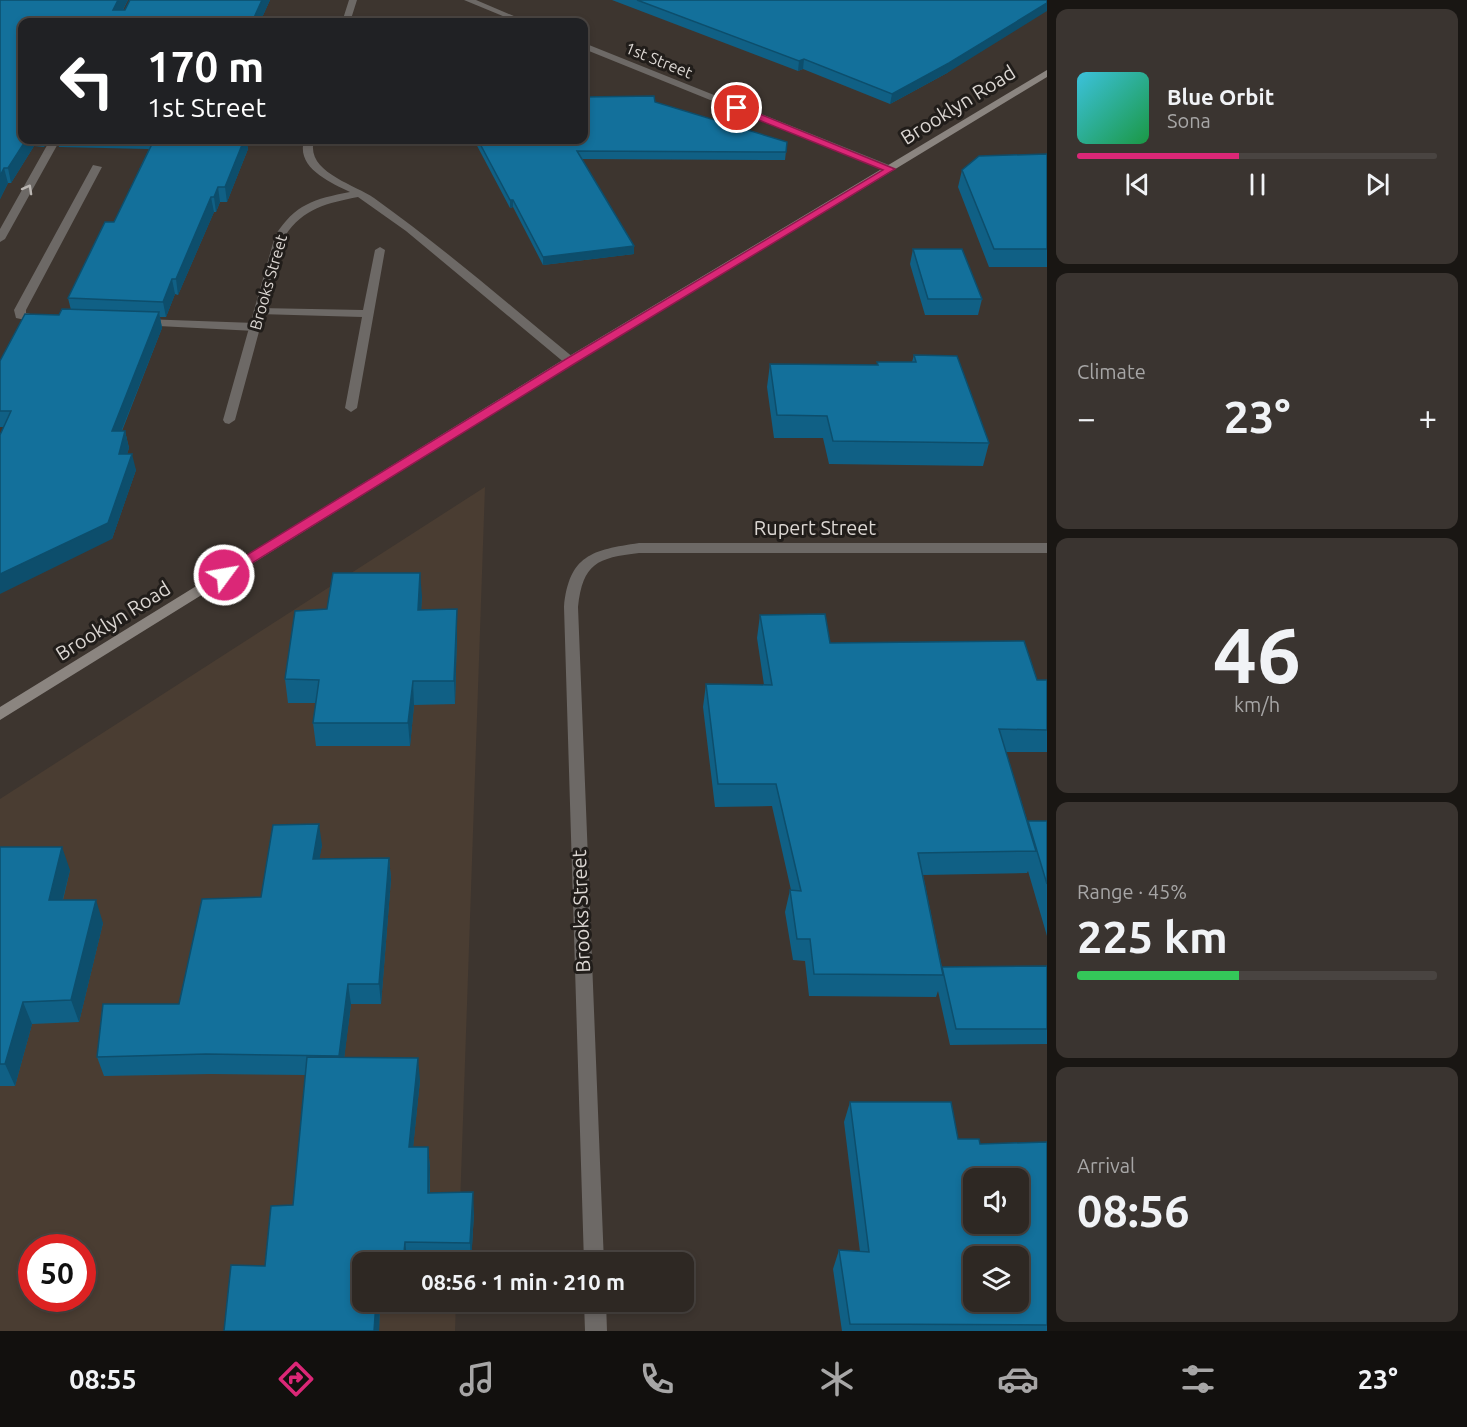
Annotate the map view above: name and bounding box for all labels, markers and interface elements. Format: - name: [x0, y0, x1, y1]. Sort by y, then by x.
- street label: 1st Street: [623, 38, 696, 82]
- icon: left: [48, 42, 126, 120]
- text: 170 m: [147, 43, 264, 90]
- street label: Brooklyn Road: [896, 60, 1019, 149]
- pin: [711, 82, 762, 133]
- text: Blue Orbit: [1167, 84, 1274, 109]
- icon: arrive: [720, 91, 753, 124]
- text: 1st Street: [147, 92, 266, 122]
- text: Sona: [1167, 109, 1211, 132]
- icon: previous: [1121, 168, 1154, 201]
- icon: pause: [1241, 168, 1274, 201]
- icon: next: [1361, 168, 1394, 201]
- one-way arrow: [21, 185, 32, 195]
- street label: Brooks Street: [246, 232, 290, 332]
- text: Climate: [1077, 360, 1146, 383]
- text: 23°: [1224, 391, 1290, 442]
- text: −: [1077, 399, 1096, 436]
- text: +: [1418, 399, 1437, 436]
- street label: Rupert Street: [754, 516, 876, 539]
- position arrow: [192, 543, 256, 607]
- street label: Brooklyn Road: [51, 576, 174, 665]
- text: 46: [1213, 610, 1301, 698]
- text: km/h: [1234, 693, 1280, 716]
- street label: Brooks Street: [567, 849, 594, 973]
- text: Range · 45%: [1077, 880, 1187, 903]
- text: 225 km: [1077, 911, 1228, 962]
- text: Arrival: [1077, 1154, 1135, 1177]
- map controls: [963, 1168, 1029, 1312]
- button: sound: [963, 1168, 1029, 1234]
- text: 08:56: [1077, 1185, 1190, 1236]
- speed limit sign: 50: [18, 1234, 96, 1312]
- button: layers: [963, 1246, 1029, 1312]
- text: 08:56 · 1 min · 210 m: [421, 1269, 625, 1294]
- icon: directions: [275, 1358, 317, 1400]
- icon: music: [456, 1358, 498, 1400]
- icon: phone: [636, 1358, 678, 1400]
- icon: climate: [816, 1358, 858, 1400]
- icon: car: [997, 1358, 1039, 1400]
- icon: filters: [1177, 1358, 1219, 1400]
- text: 08:55: [69, 1364, 137, 1394]
- text: 23°: [1358, 1364, 1398, 1394]

